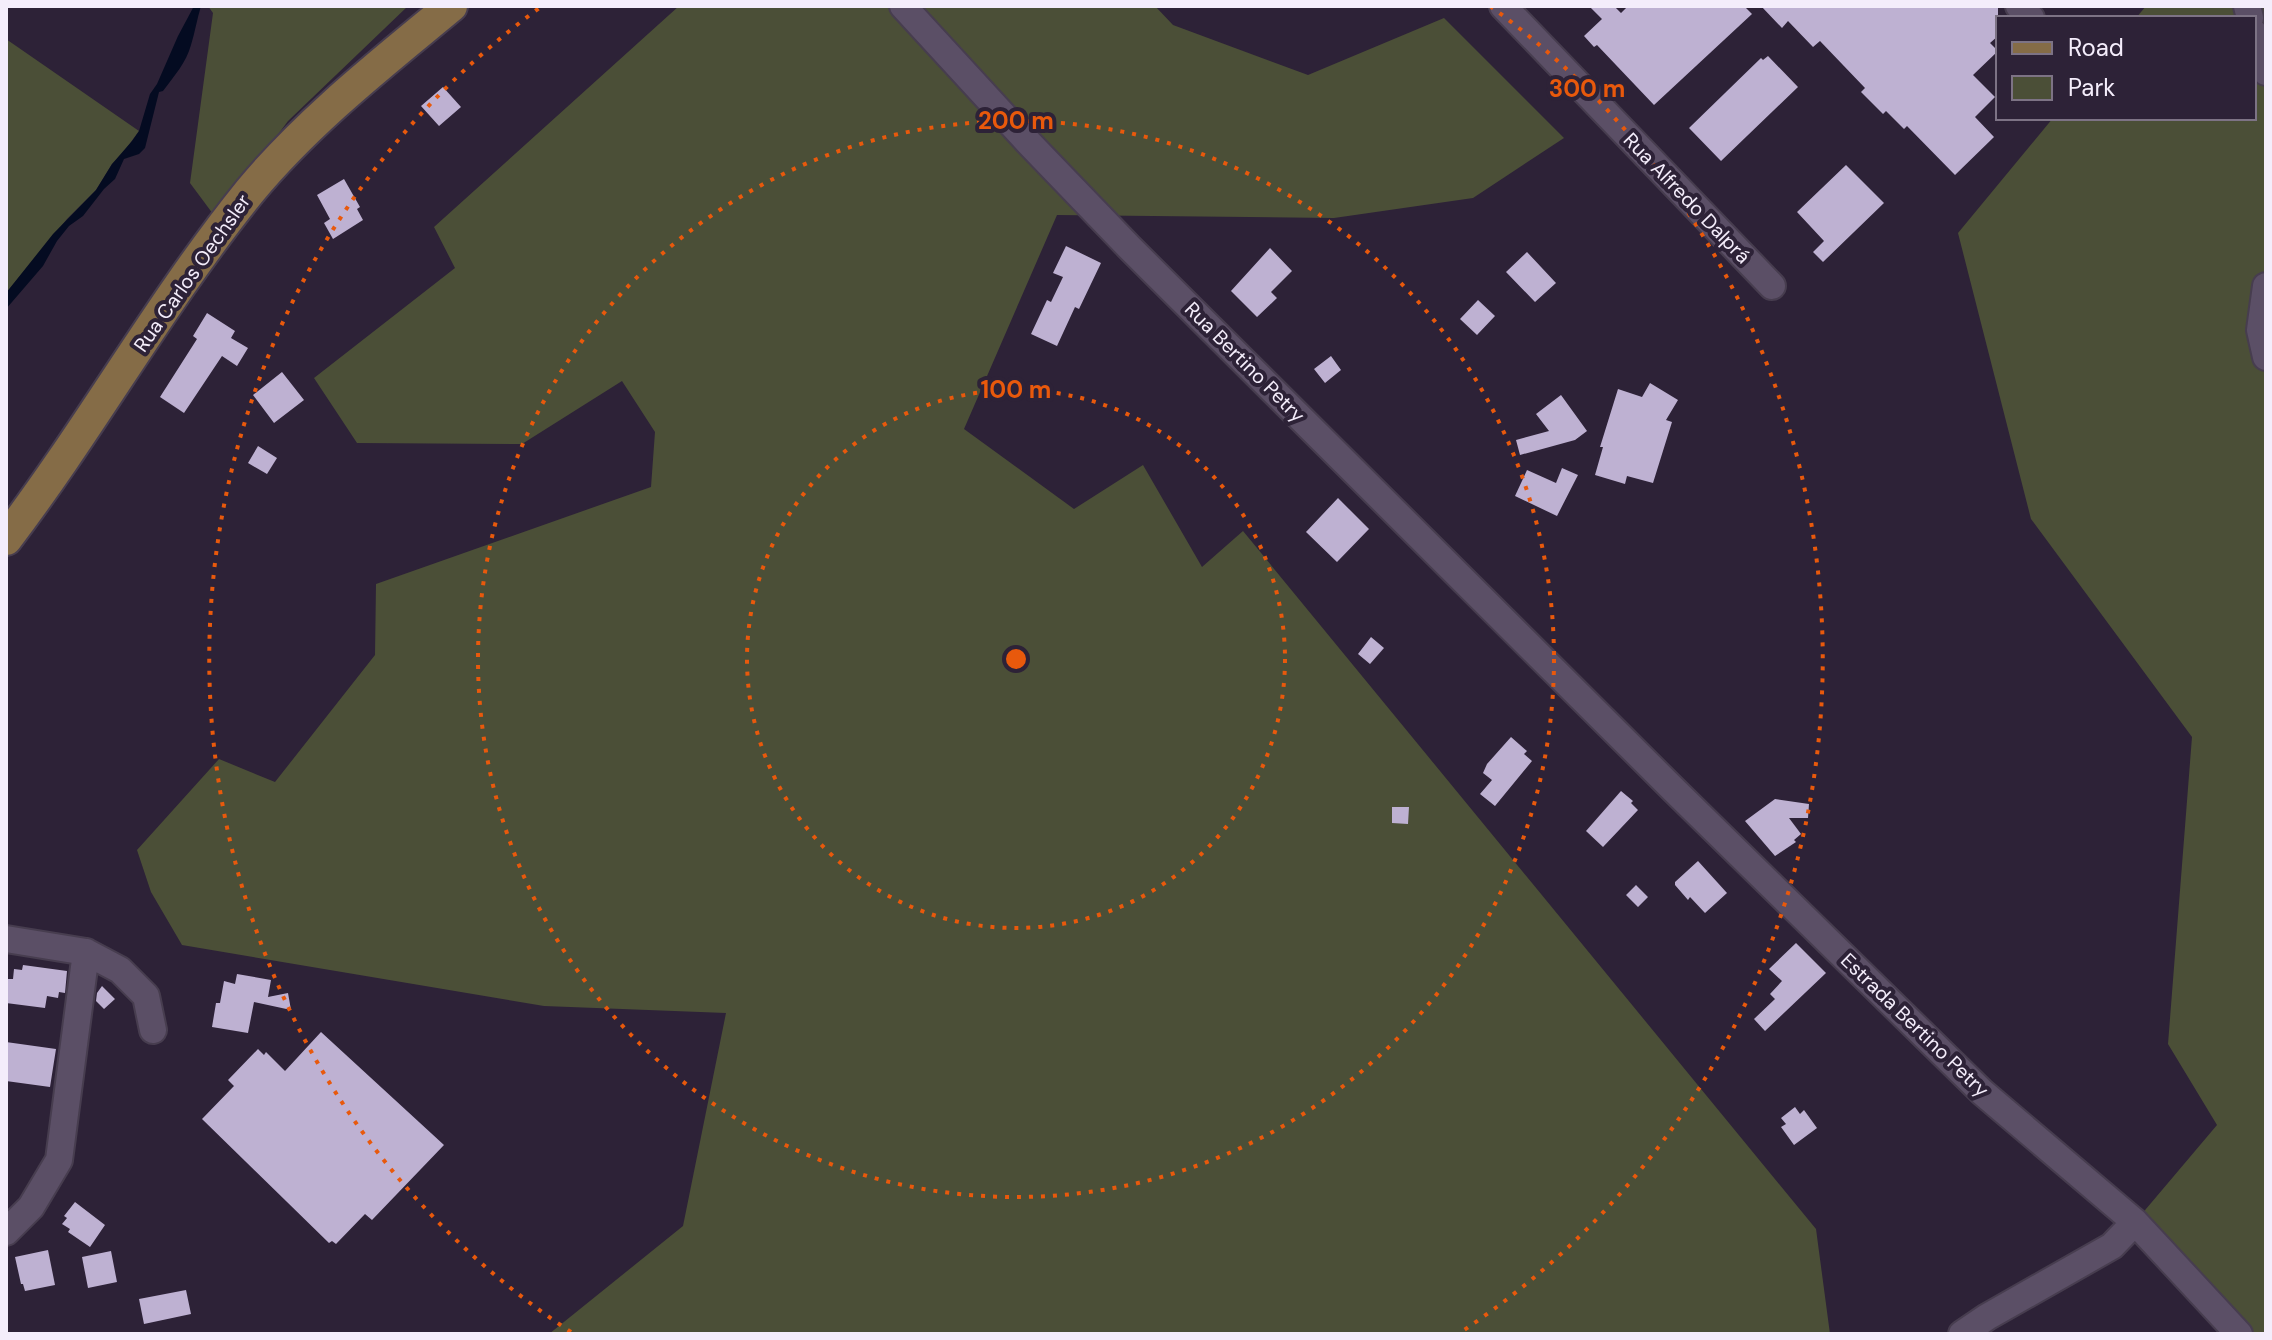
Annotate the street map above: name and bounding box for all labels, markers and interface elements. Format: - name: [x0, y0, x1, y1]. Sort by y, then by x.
- legend: [1996, 16, 2256, 120]
- text: Road: [2068, 32, 2124, 63]
- text: Park: [2068, 72, 2115, 103]
- text: 300 m: [1549, 73, 1625, 104]
- text: 200 m: [978, 105, 1054, 136]
- street label: Rua Alfredo Dalprá: [1618, 127, 1756, 269]
- street label: Rua Carlos Oechsler: [128, 189, 256, 357]
- street label: Rua Bertino Petry: [1179, 296, 1311, 428]
- text: 100 m: [981, 374, 1051, 405]
- centre of rings: [1002, 645, 1030, 673]
- street label: Estrada Bertino Petry: [1835, 947, 1995, 1103]

